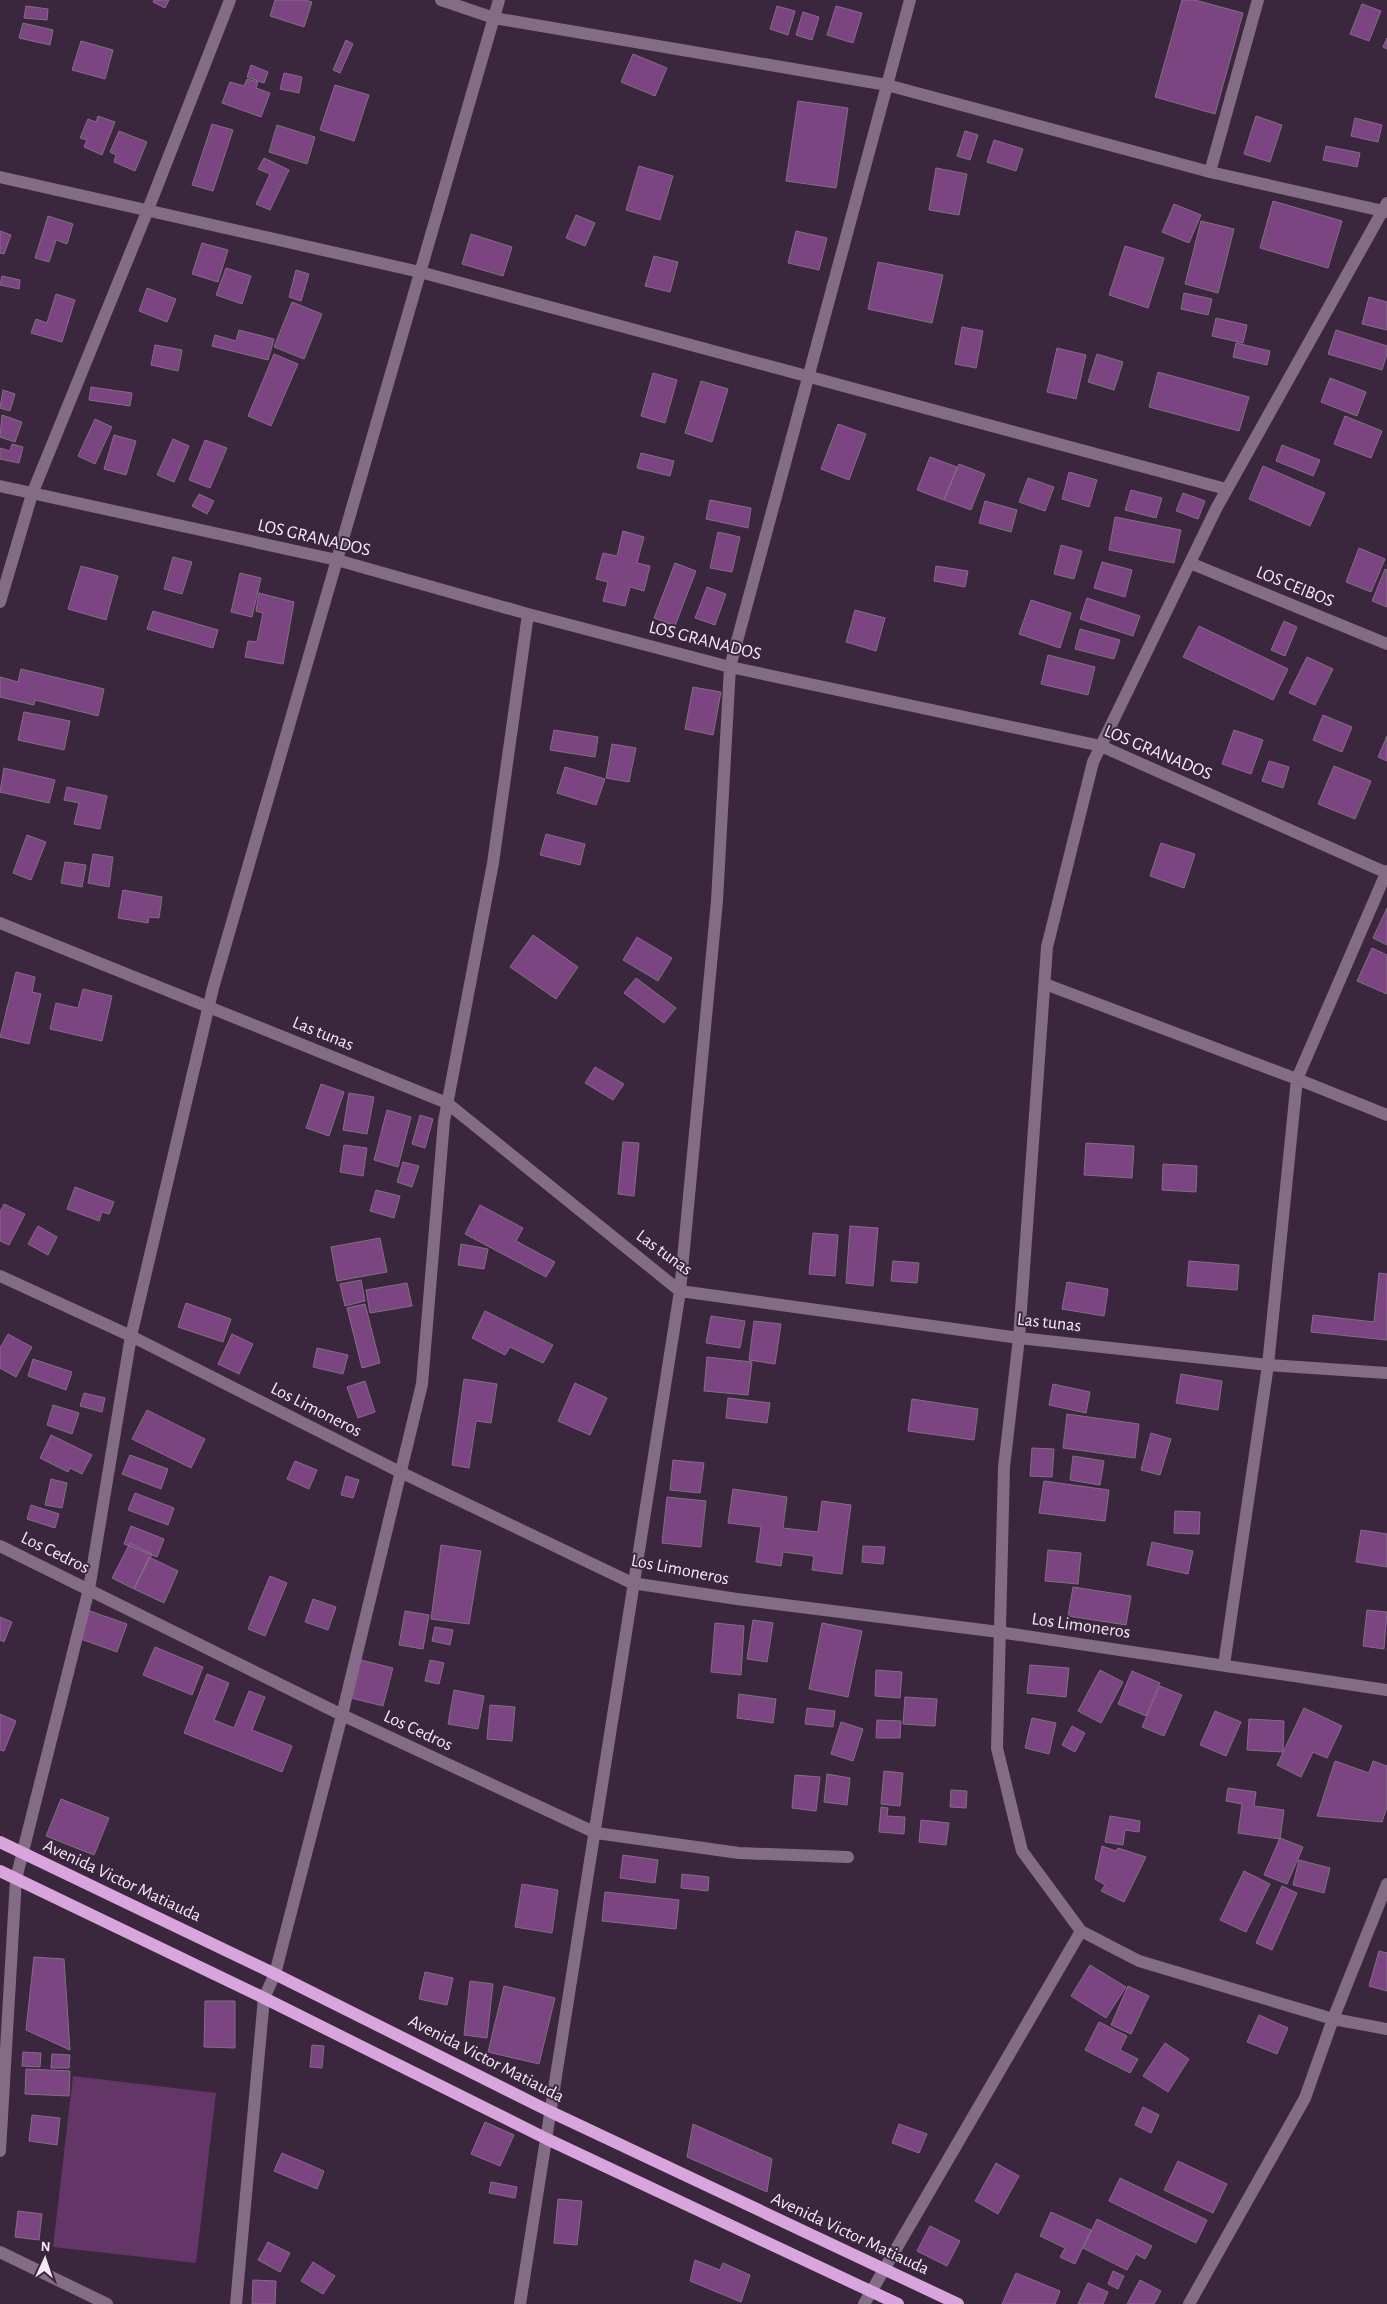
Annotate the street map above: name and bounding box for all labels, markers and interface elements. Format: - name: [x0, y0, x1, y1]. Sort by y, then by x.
- street label: LOS GRANADOS: [256, 516, 372, 560]
- street label: LOS CEIBOS: [1254, 563, 1336, 611]
- street label: LOS GRANADOS: [647, 618, 763, 664]
- street label: LOS GRANADOS: [1101, 722, 1215, 784]
- street label: Las tunas: [290, 1014, 356, 1054]
- street label: Las tunas: [633, 1227, 695, 1279]
- street label: Las tunas: [1016, 1311, 1082, 1335]
- street label: Los Limoneros: [268, 1379, 364, 1441]
- street label: Los Cedros: [18, 1529, 92, 1577]
- street label: Los Limoneros: [629, 1552, 731, 1588]
- street label: Los Limoneros: [1030, 1610, 1132, 1642]
- street label: Los Cedros: [381, 1707, 455, 1755]
- street label: Avenida Victor Matiauda: [40, 1837, 204, 1925]
- street label: Avenida Victor Matiauda: [405, 2012, 567, 2106]
- street label: Avenida Victor Matiauda: [768, 2190, 932, 2278]
- north arrow: [20, 2234, 70, 2284]
- text: N: [40, 2240, 51, 2254]

